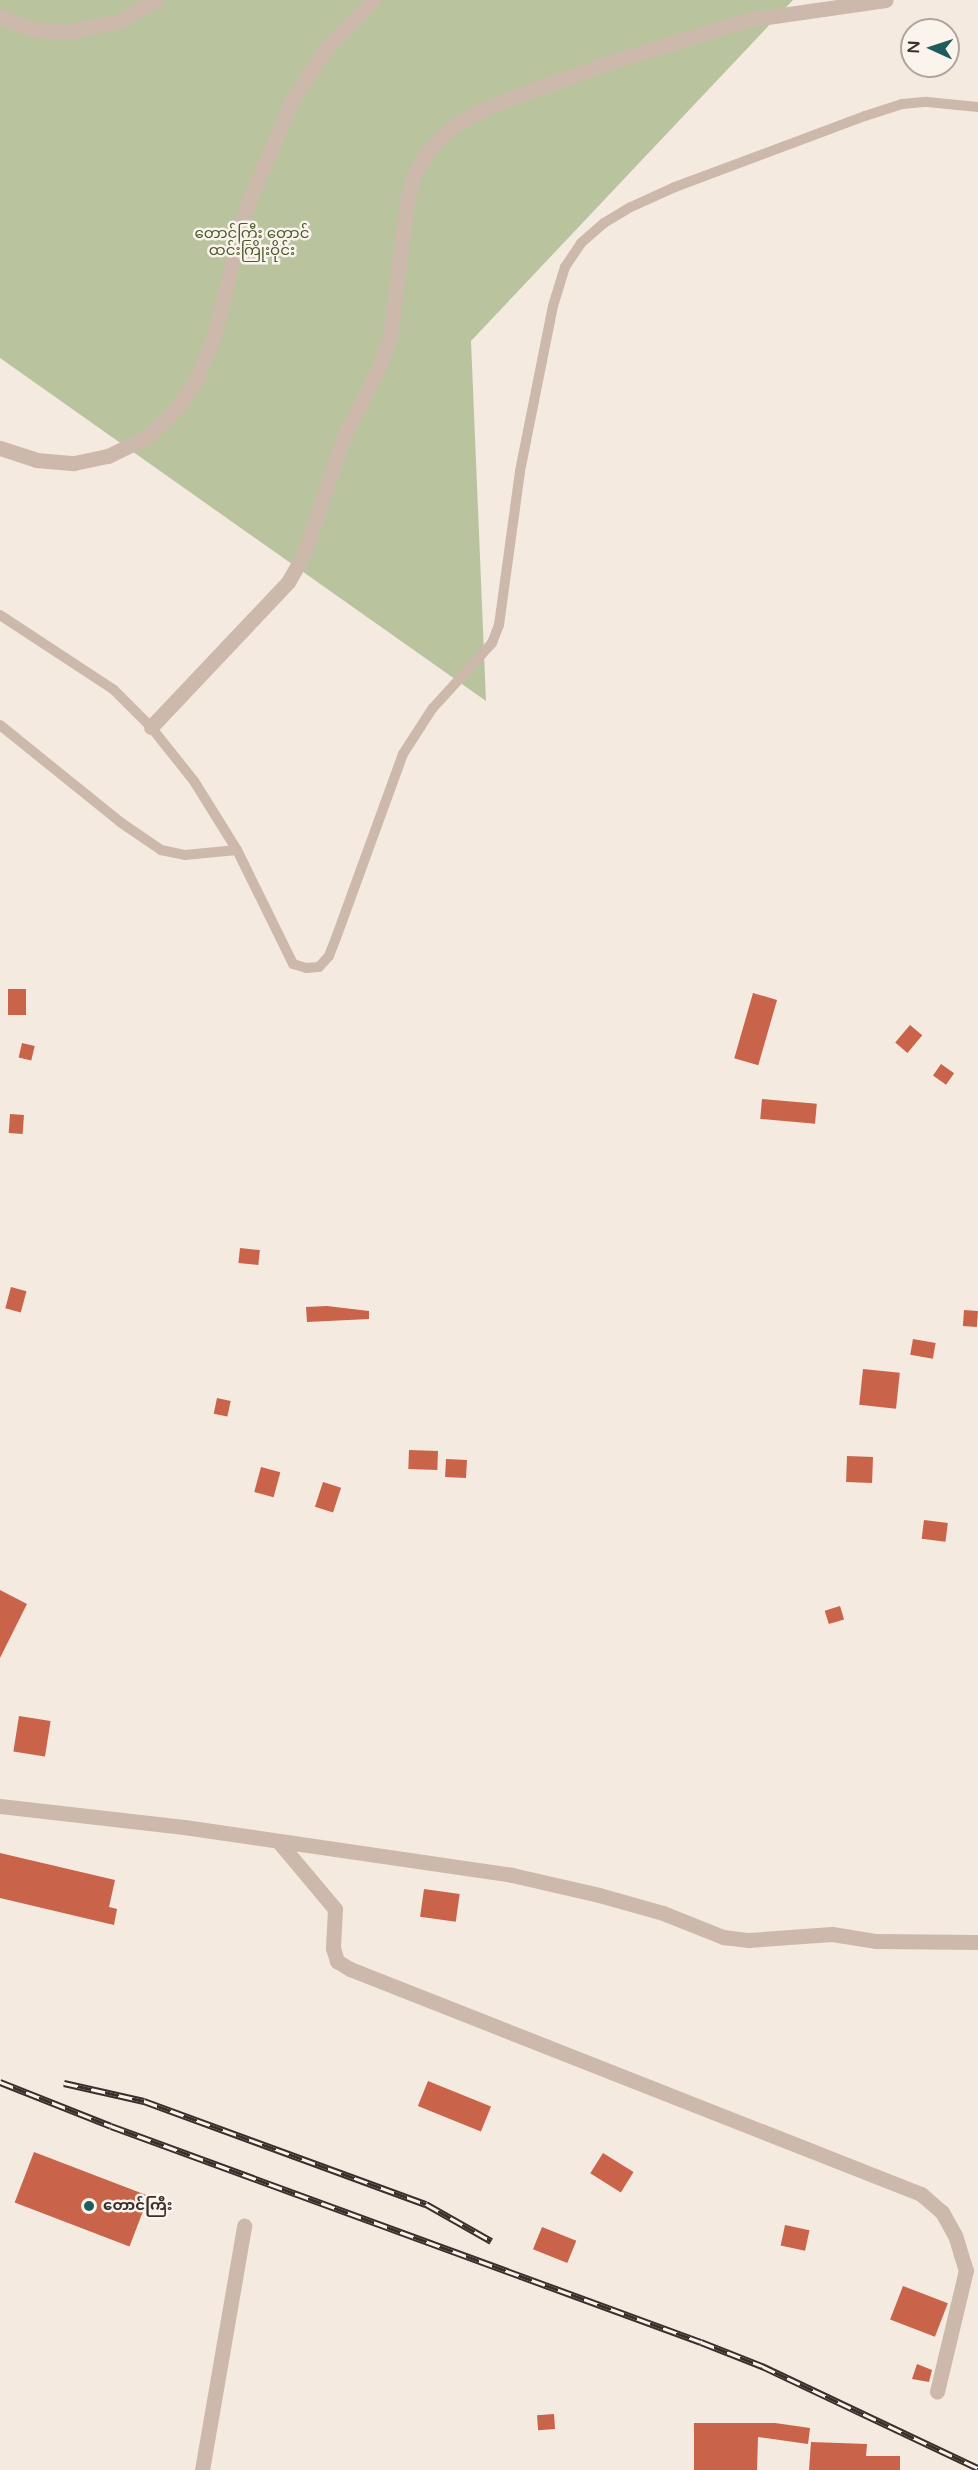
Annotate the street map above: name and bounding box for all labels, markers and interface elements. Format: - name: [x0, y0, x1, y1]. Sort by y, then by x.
- north arrow: [900, 18, 960, 78]
- text: N: [904, 40, 924, 54]
- park label: တောင်ကြီး တောင် ထင်းကြိုးဝိုင်း: [195, 224, 309, 259]
- marker: တောင်ကြီး: [80, 2197, 98, 2215]
- place label: တောင်ကြီး: [103, 2197, 173, 2215]

